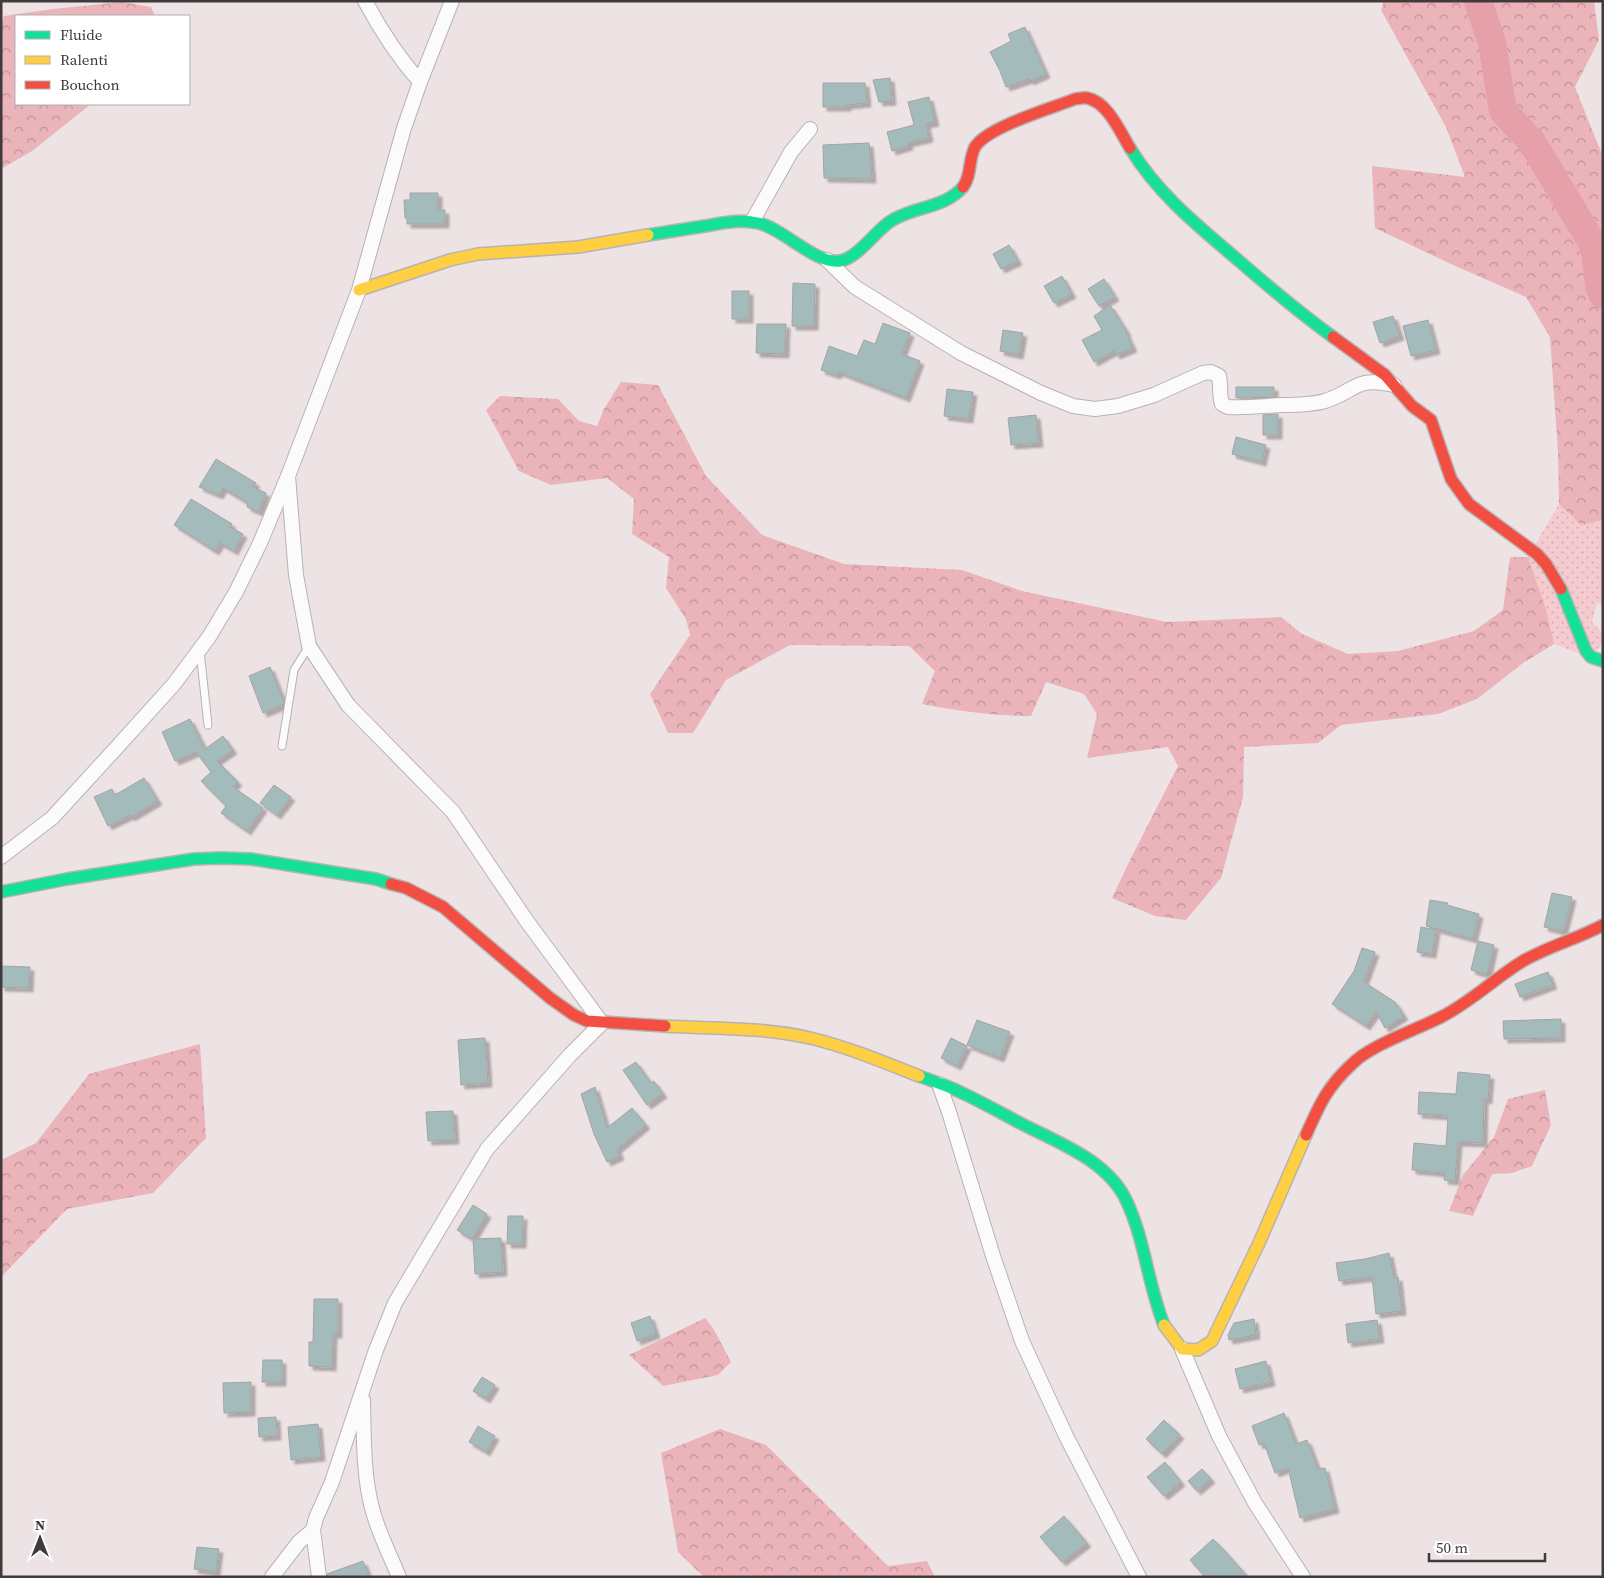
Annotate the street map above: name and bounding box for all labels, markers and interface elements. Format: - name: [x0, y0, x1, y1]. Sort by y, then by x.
- legend: [15, 15, 190, 105]
- text: Fluide: [60, 24, 103, 45]
- text: Ralenti: [60, 49, 108, 70]
- text: Bouchon: [60, 74, 120, 95]
- north arrow: [15, 1513, 65, 1563]
- text: N: [35, 1515, 45, 1535]
- scale bar: [1429, 1530, 1545, 1562]
- text: 50 m: [1436, 1537, 1468, 1558]

